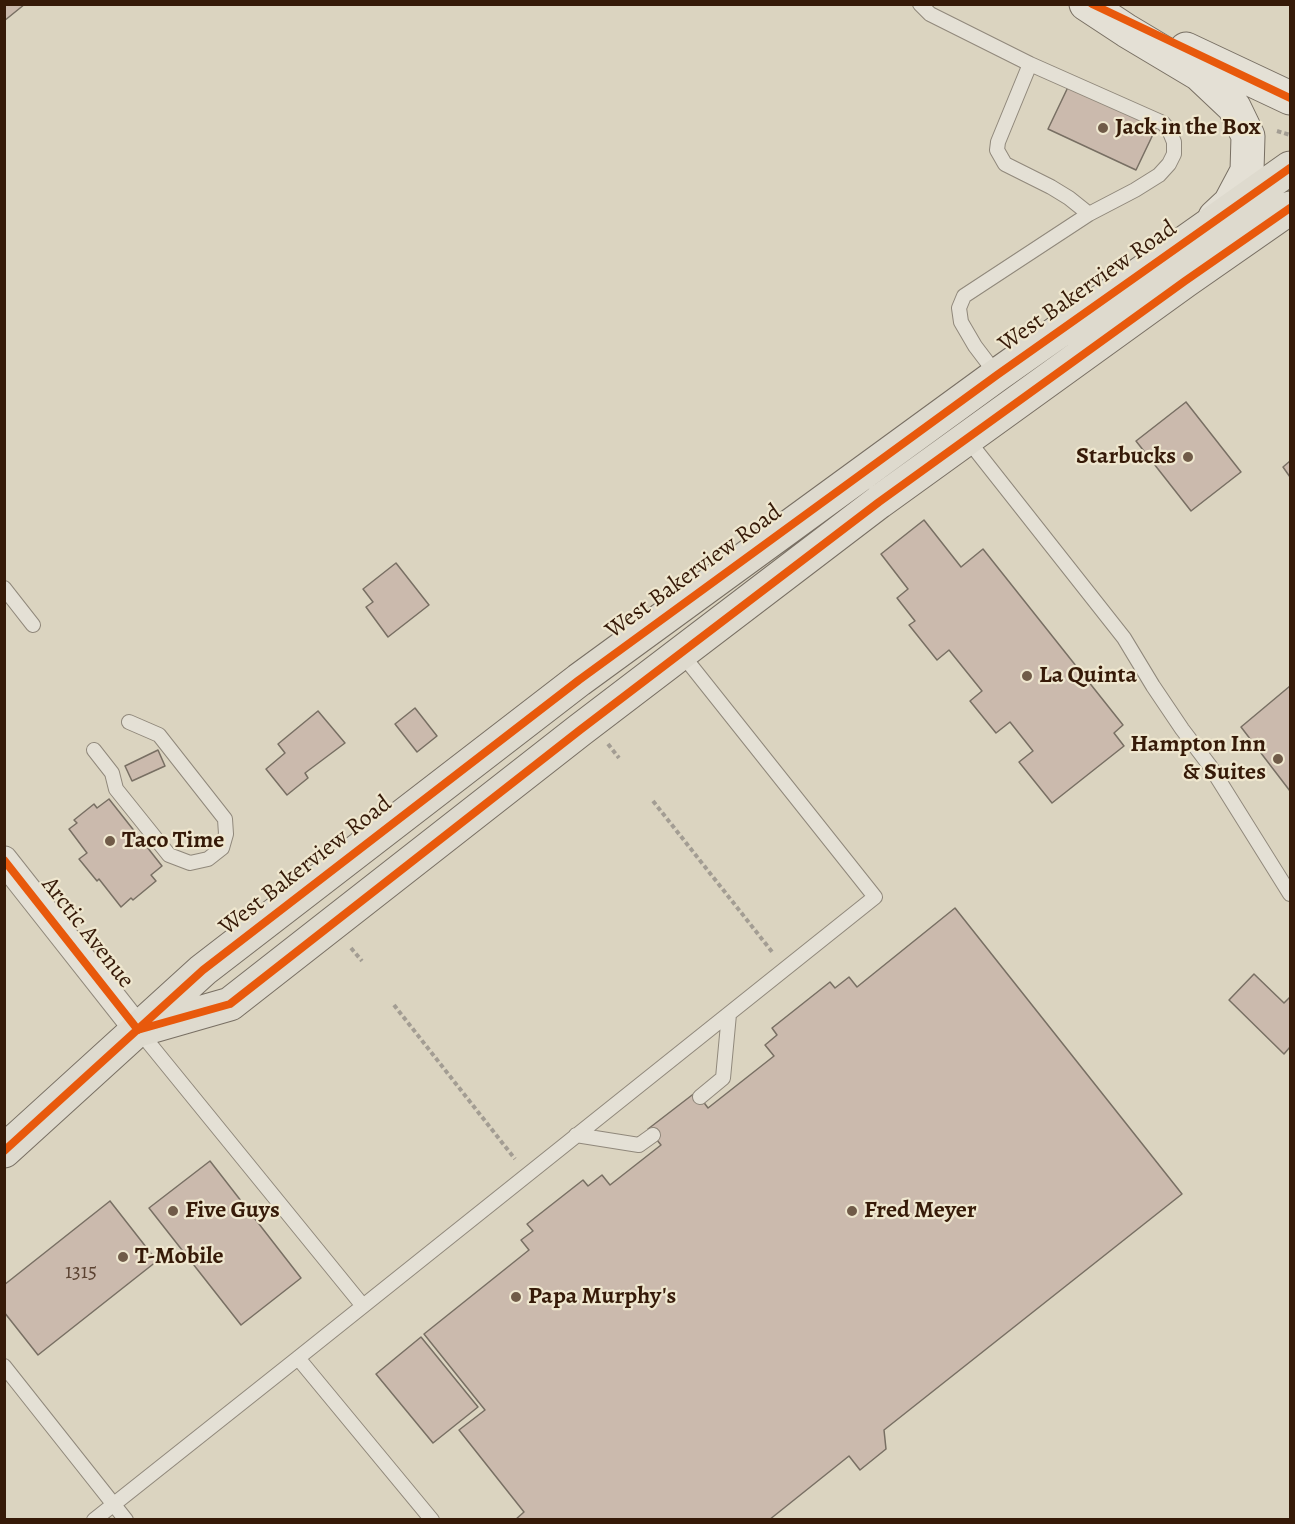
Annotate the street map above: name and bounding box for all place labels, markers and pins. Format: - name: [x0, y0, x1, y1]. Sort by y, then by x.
- place label: Jack in the Box: [1115, 114, 1261, 142]
- marker: Jack in the Box: [1096, 121, 1110, 135]
- place label: Starbucks: [1076, 443, 1176, 471]
- marker: Starbucks: [1181, 450, 1195, 464]
- place label: La Quinta: [1039, 662, 1137, 690]
- marker: La Quinta: [1020, 669, 1034, 683]
- place label: Hampton Inn & Suites: [1130, 731, 1266, 787]
- marker: Hampton Inn & Suites: [1271, 752, 1285, 766]
- place label: Taco Time: [122, 827, 224, 855]
- marker: Taco Time: [103, 834, 117, 848]
- place label: Five Guys: [185, 1197, 280, 1225]
- place label: Fred Meyer: [864, 1197, 977, 1225]
- marker: Five Guys: [166, 1204, 180, 1218]
- marker: Fred Meyer: [845, 1204, 859, 1218]
- place label: T-Mobile: [135, 1243, 224, 1271]
- marker: T-Mobile: [116, 1250, 130, 1264]
- place label: Papa Murphy's: [528, 1283, 676, 1311]
- marker: Papa Murphy's: [509, 1290, 523, 1304]

